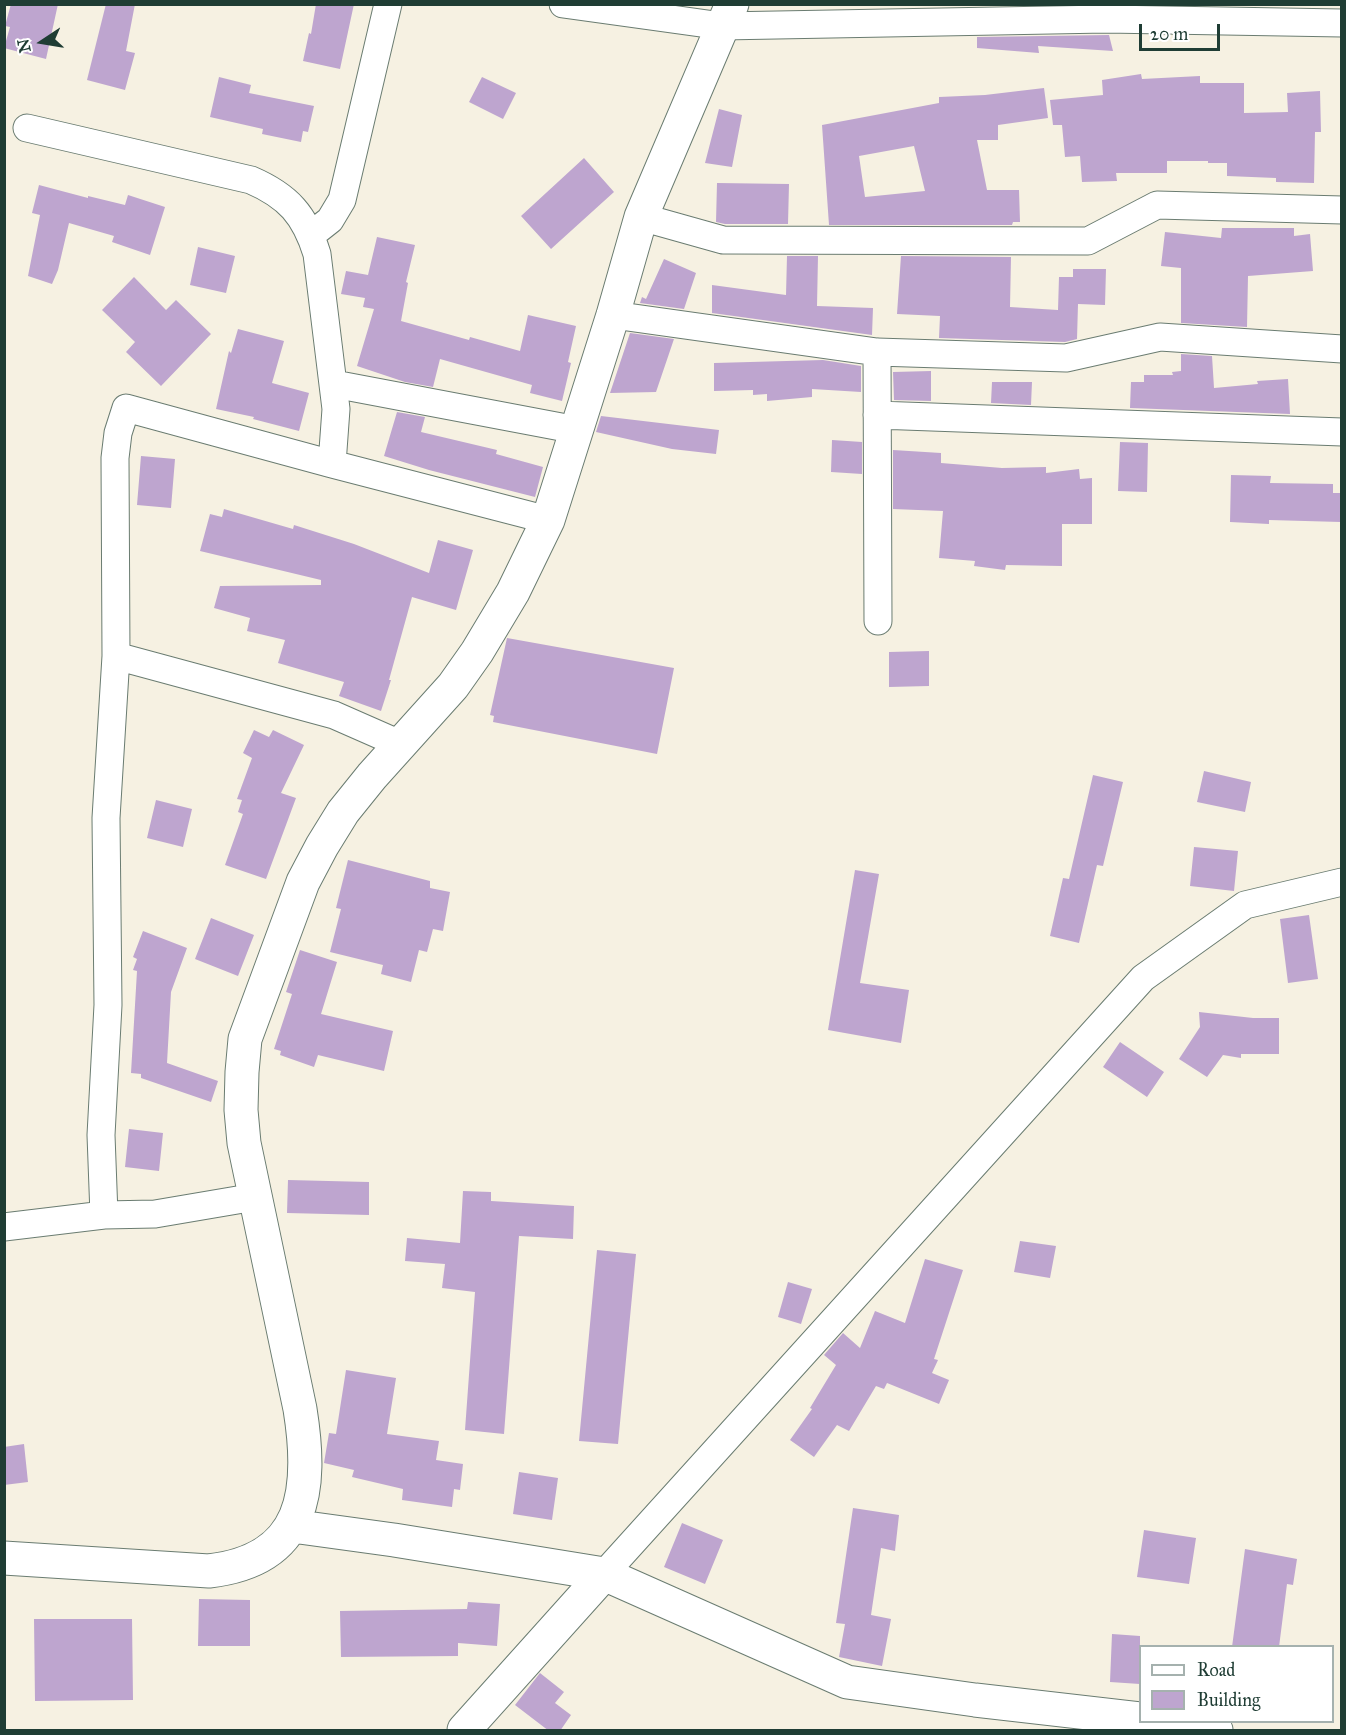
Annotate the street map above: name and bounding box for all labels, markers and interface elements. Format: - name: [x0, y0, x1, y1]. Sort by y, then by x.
- north arrow: [12, 12, 72, 72]
- scale bar: [1142, 12, 1223, 50]
- text: 20 m: [1150, 23, 1188, 45]
- text: N: [13, 37, 35, 54]
- legend: [1139, 1645, 1334, 1723]
- text: Road: [1197, 1659, 1235, 1681]
- text: Building: [1197, 1689, 1260, 1711]

